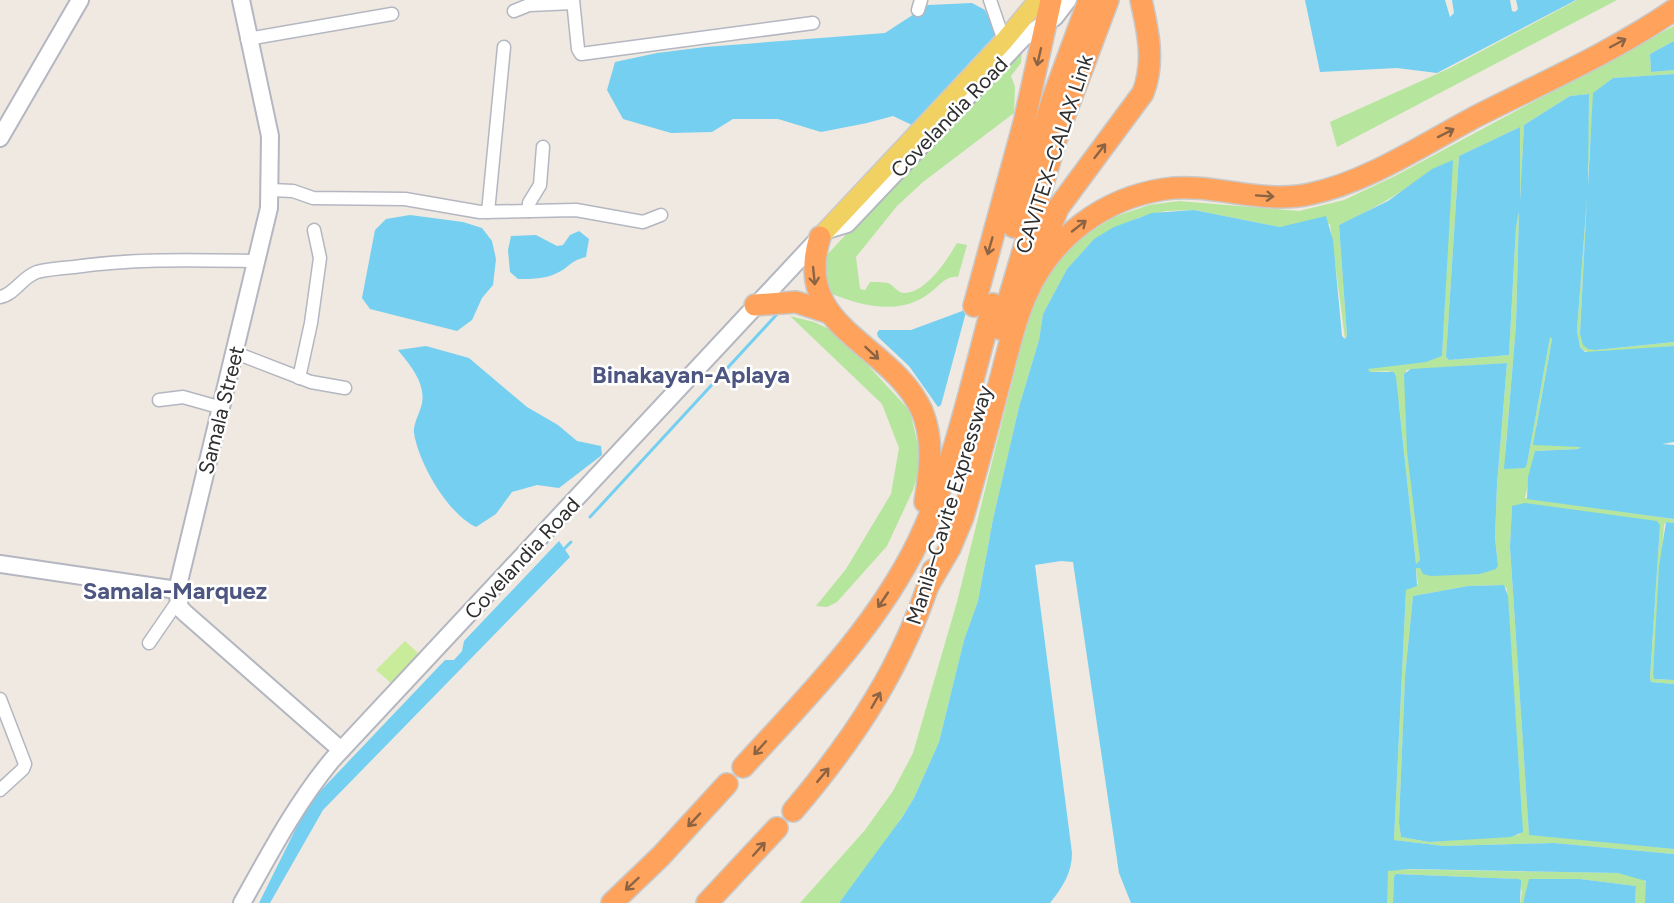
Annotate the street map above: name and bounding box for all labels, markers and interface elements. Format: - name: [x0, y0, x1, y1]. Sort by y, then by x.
- one-way arrow: [1609, 37, 1627, 48]
- one-way arrow: [1032, 47, 1044, 66]
- street label: CAVITEX–CALAX Link: [1010, 51, 1098, 257]
- street label: Covelandia Road: [885, 52, 1013, 182]
- one-way arrow: [1436, 127, 1454, 138]
- one-way arrow: [1094, 143, 1107, 159]
- one-way arrow: [1254, 191, 1274, 202]
- one-way arrow: [1071, 219, 1087, 232]
- one-way arrow: [984, 236, 995, 255]
- one-way arrow: [809, 266, 820, 286]
- street label: Samala Street: [193, 343, 249, 477]
- one-way arrow: [864, 346, 879, 360]
- district label: Binakayan-Aplaya: [592, 360, 790, 389]
- street label: Manila–Cavite Expressway: [901, 382, 997, 628]
- street label: Covelandia Road: [459, 492, 585, 624]
- district label: Samala-Marquez: [83, 576, 267, 605]
- one-way arrow: [877, 591, 889, 608]
- one-way arrow: [870, 692, 882, 709]
- one-way arrow: [753, 740, 767, 755]
- one-way arrow: [817, 767, 830, 783]
- one-way arrow: [687, 812, 701, 827]
- one-way arrow: [752, 842, 766, 857]
- one-way arrow: [625, 877, 640, 891]

